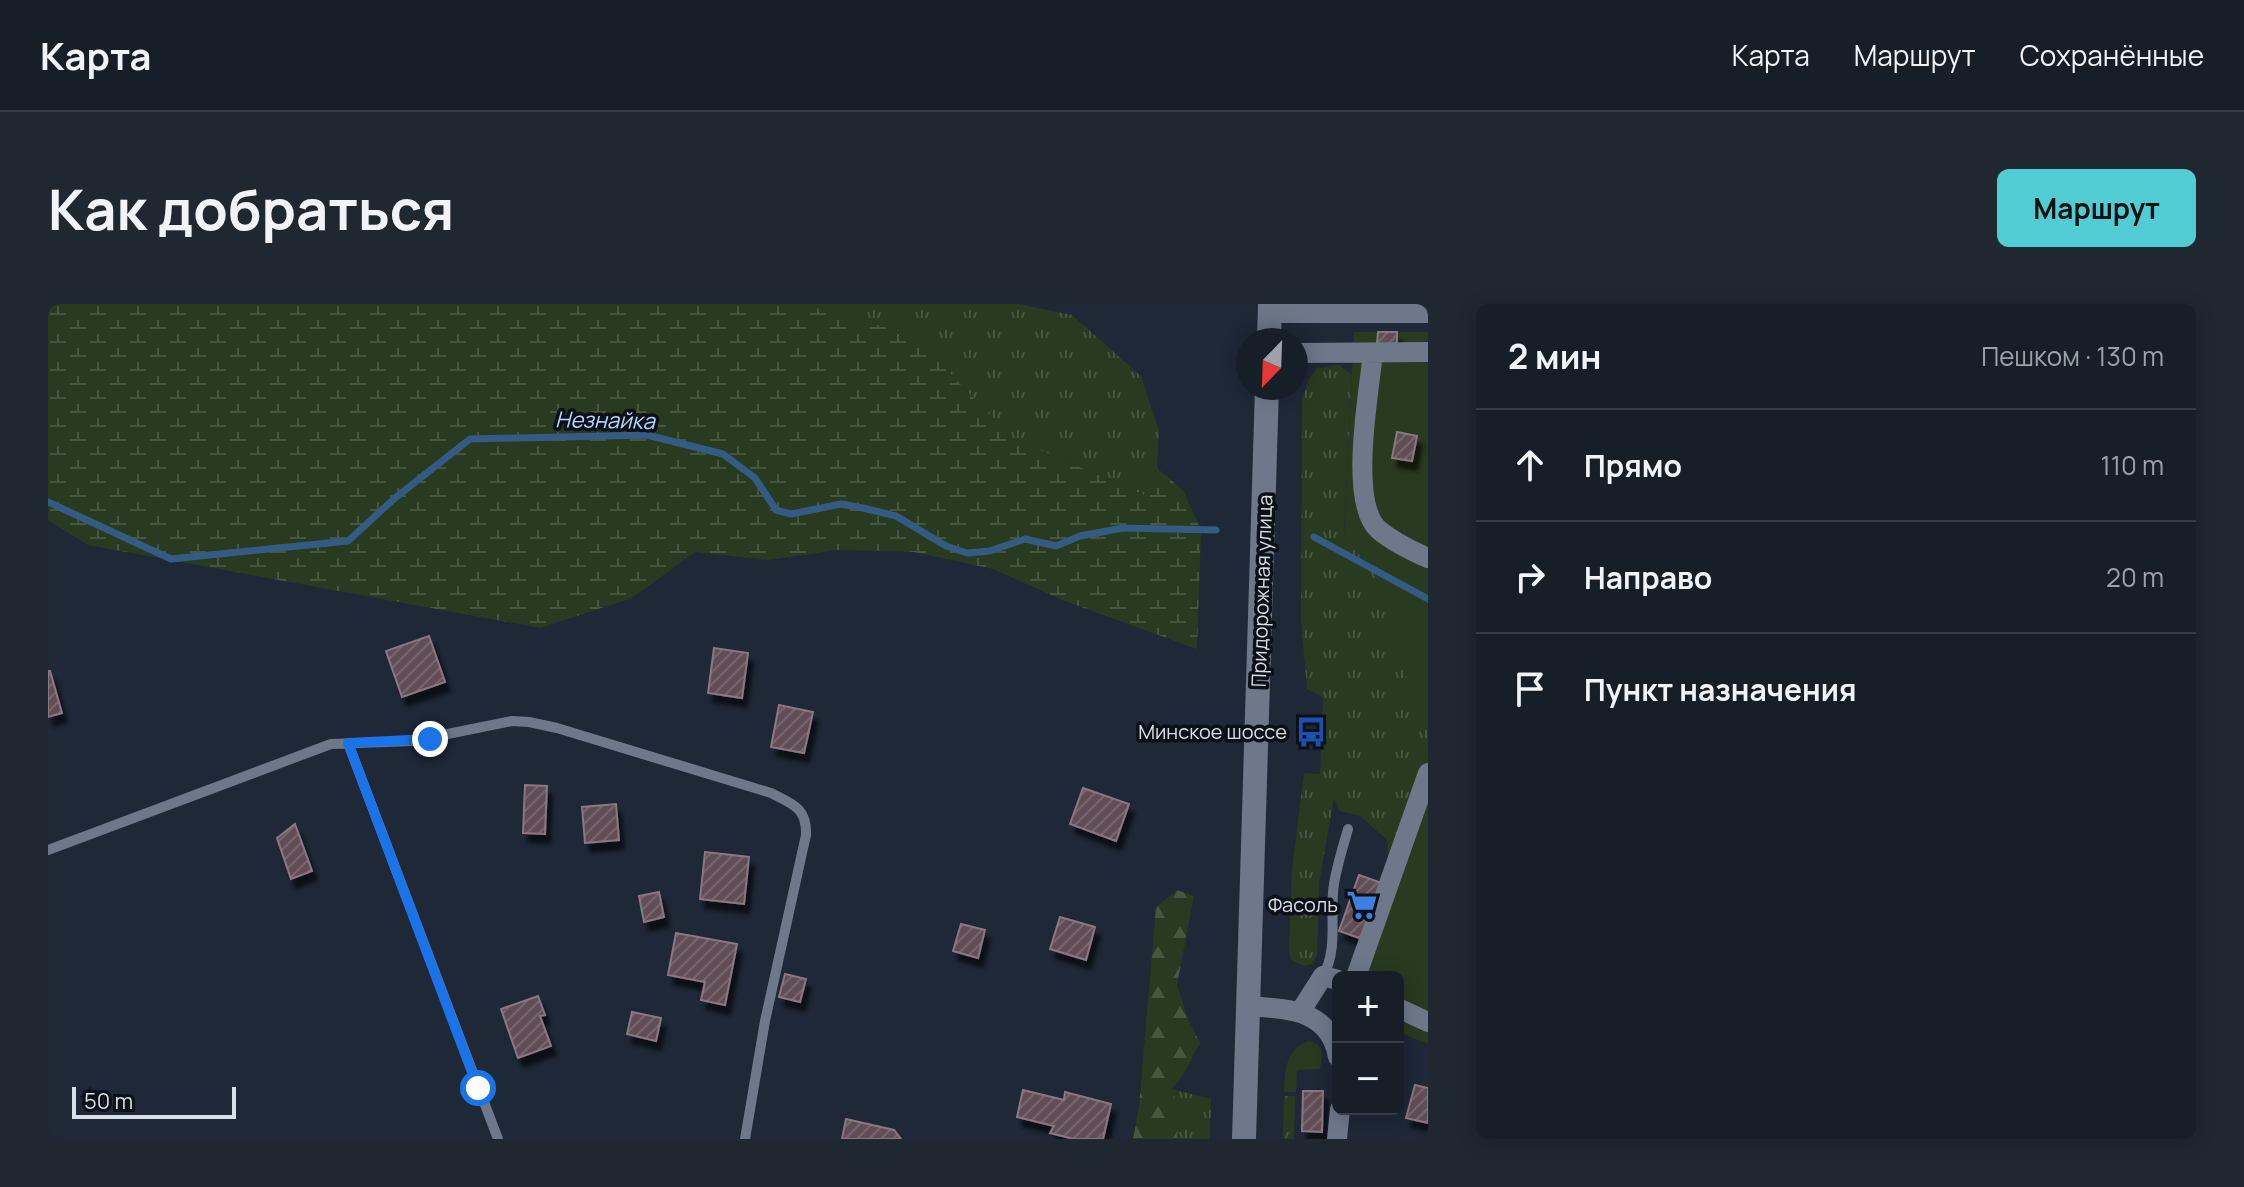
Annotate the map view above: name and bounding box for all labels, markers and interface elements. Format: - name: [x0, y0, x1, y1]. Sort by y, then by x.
- text: Карта: [40, 29, 152, 81]
- text: Карта: [1732, 36, 1810, 74]
- text: Маршрут: [1854, 36, 1976, 74]
- text: Сохранённые: [2020, 36, 2204, 74]
- button: Маршрут: [1997, 169, 2196, 247]
- text: Как добраться: [48, 170, 454, 247]
- north arrow: [1236, 328, 1308, 400]
- text: 2 мин: [1508, 333, 1602, 379]
- text: Пешком · 130 m: [1981, 338, 2164, 374]
- water label: Незнайка: [555, 404, 657, 436]
- icon: ahead: [1508, 443, 1552, 487]
- text: Прямо: [1584, 445, 1682, 486]
- text: 110 m: [2101, 447, 2164, 483]
- street label: Придорожная улица: [1245, 494, 1278, 688]
- icon: right: [1508, 555, 1552, 599]
- text: Направо: [1584, 557, 1712, 598]
- text: 20 m: [2106, 559, 2164, 595]
- icon: arrive: [1508, 667, 1552, 711]
- text: Пункт назначения: [1584, 669, 1857, 710]
- bus stop icon: Минское шоссе: [1294, 715, 1328, 749]
- place label: Минское шоссе: [1138, 718, 1287, 745]
- route end: [412, 721, 448, 757]
- supermarket icon: Фасоль: [1345, 888, 1379, 922]
- place label: Фасоль: [1268, 891, 1338, 918]
- map controls: [1332, 971, 1404, 1115]
- button: +: [1332, 971, 1404, 1043]
- button: −: [1332, 1043, 1404, 1115]
- route start: [460, 1070, 496, 1106]
- scale bar: [72, 1083, 236, 1119]
- text: 50 m: [84, 1086, 133, 1116]

